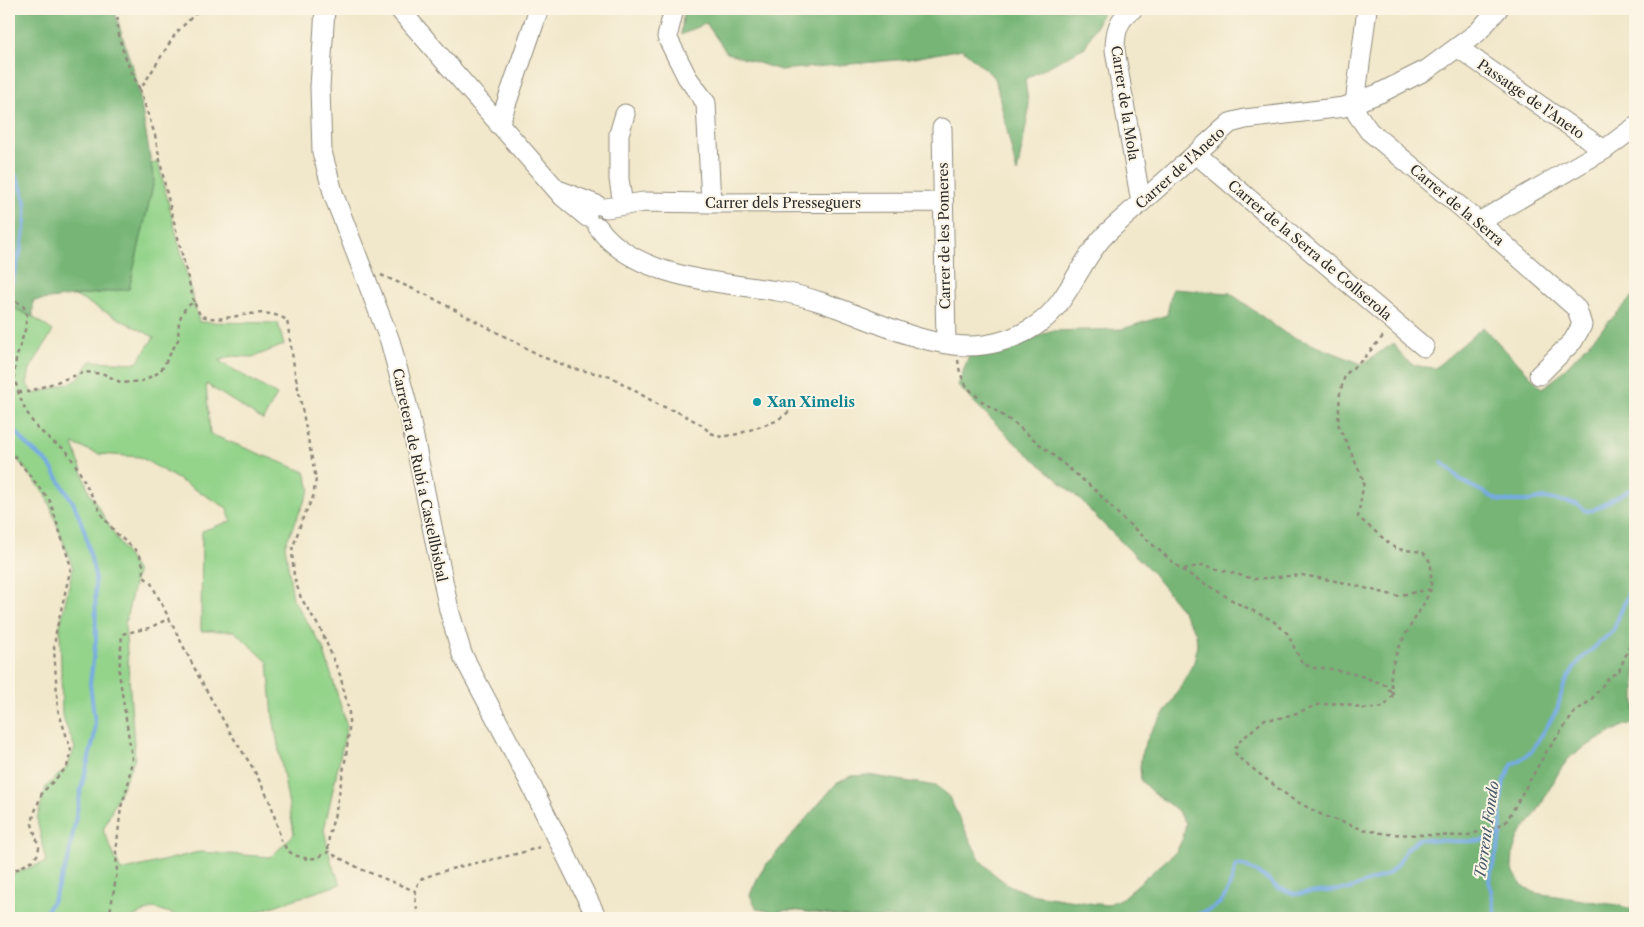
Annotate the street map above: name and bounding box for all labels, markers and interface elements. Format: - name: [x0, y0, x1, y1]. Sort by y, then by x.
- street label: Carrer de la Mola: [1107, 44, 1143, 162]
- street label: Passatge de l'Aneto: [1474, 55, 1588, 143]
- street label: Carrer de l'Aneto: [1132, 123, 1228, 213]
- street label: Carrer de la Serra: [1406, 160, 1508, 250]
- street label: Carrer de les Pomeres: [934, 162, 954, 310]
- street label: Carrer de la Serra de Collserola: [1224, 176, 1396, 324]
- street label: Carrer dels Presseguers: [705, 194, 861, 212]
- street label: Carretera de Rubí a Castellbisbal: [389, 367, 451, 583]
- place label: Xan Ximelis: [766, 393, 855, 411]
- marker: Xan Ximelis: [751, 396, 763, 408]
- water label: Torrent Fondo: [1470, 780, 1503, 880]

